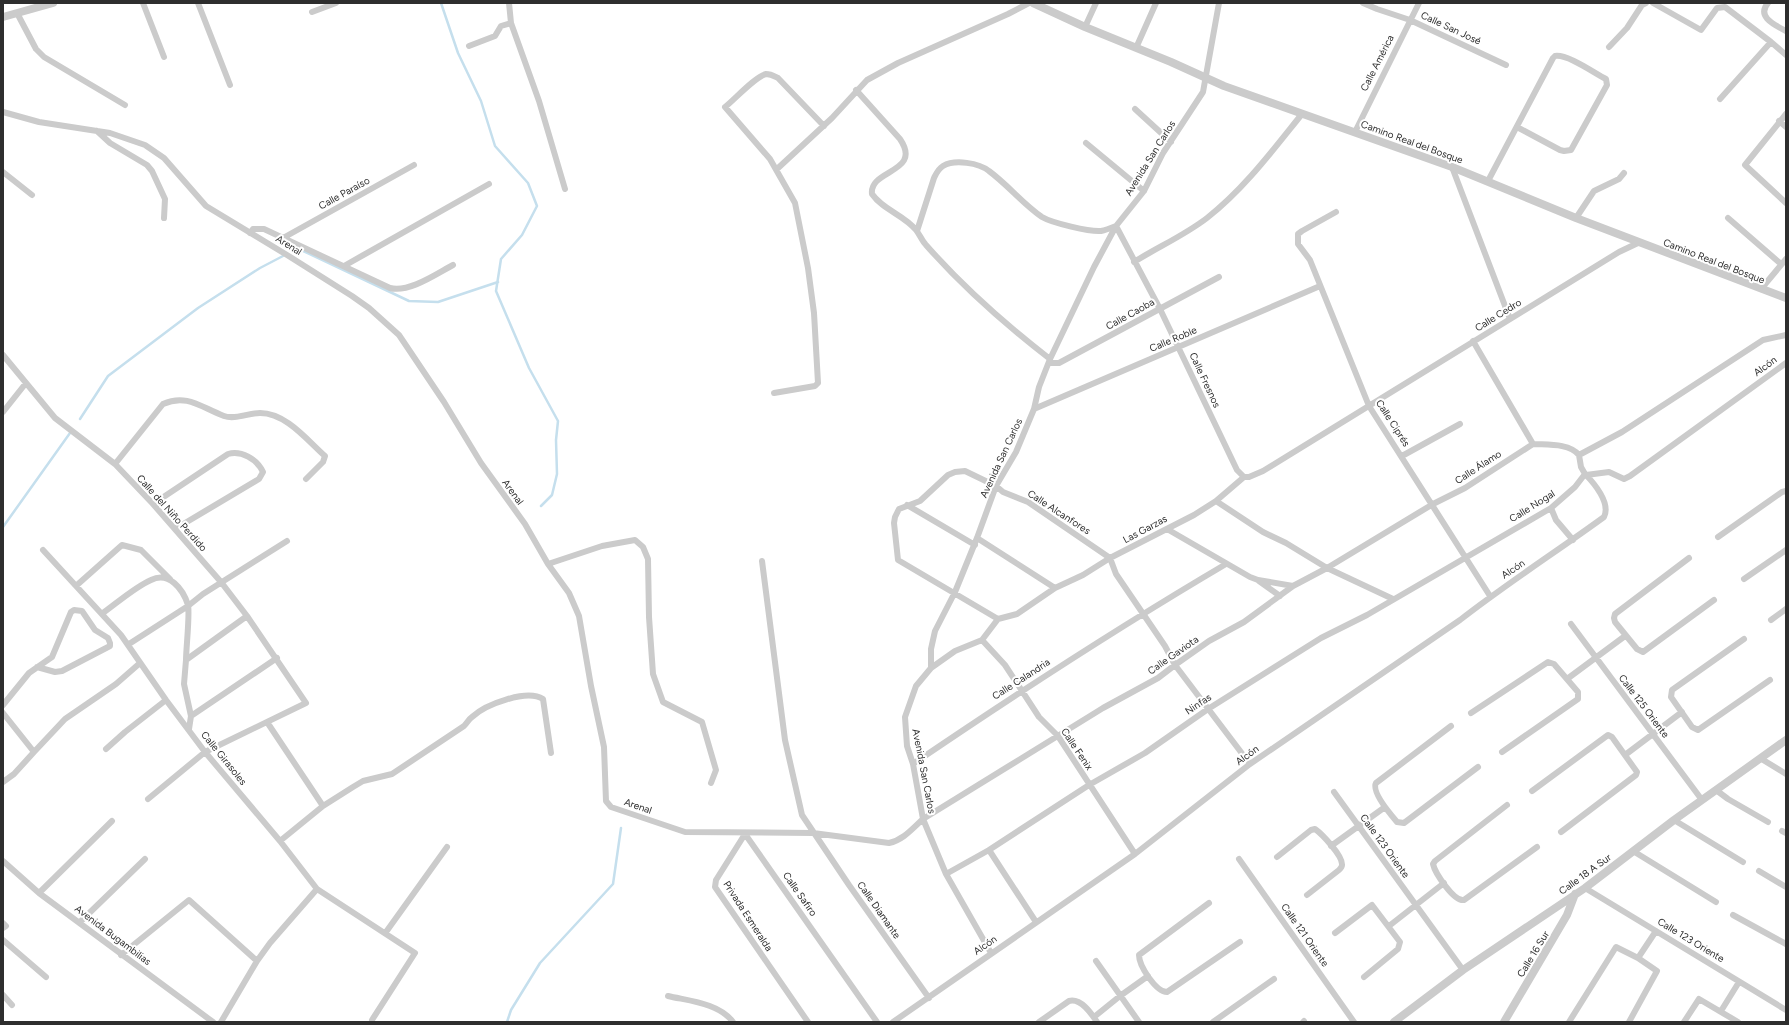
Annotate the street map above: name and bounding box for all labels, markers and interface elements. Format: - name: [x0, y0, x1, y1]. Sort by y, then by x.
- street label: Calle San José: [1419, 8, 1484, 48]
- street label: Calle América: [1357, 33, 1397, 93]
- street label: Camino Real del Bosque: [1359, 117, 1465, 167]
- street label: Avenida San Carlos: [1122, 118, 1179, 198]
- street label: Calle Paraíso: [316, 173, 372, 212]
- street label: Arenal: [273, 232, 305, 258]
- street label: Camino Real del Bosque: [1661, 236, 1767, 287]
- street label: Calle Caoba: [1103, 295, 1157, 333]
- street label: Calle Cedro: [1472, 296, 1524, 334]
- street label: Calle Roble: [1147, 323, 1199, 355]
- street label: Calle Fresnos: [1187, 350, 1224, 410]
- street label: Alcón: [1751, 353, 1780, 379]
- street label: Calle Ciprés: [1373, 397, 1413, 449]
- street label: Avenida San Carlos: [977, 416, 1025, 500]
- street label: Calle Álamo: [1452, 447, 1504, 487]
- street label: Calle del Niño Perdido: [134, 472, 210, 554]
- street label: Arenal: [499, 477, 527, 507]
- street label: Calle Alcanfores: [1025, 487, 1093, 537]
- street label: Calle Nogal: [1507, 487, 1557, 525]
- street label: Las Garzas: [1121, 512, 1170, 546]
- street label: Alcón: [1499, 556, 1528, 582]
- street label: Calle Gaviota: [1145, 633, 1201, 677]
- street label: Calle Calandria: [990, 655, 1052, 703]
- street label: Calle 125 Oriente: [1616, 672, 1672, 741]
- street label: Ninfas: [1182, 690, 1214, 718]
- street label: Calle Fenix: [1058, 725, 1096, 773]
- street label: Avenida San Carlos: [909, 727, 939, 815]
- street label: Calle Girasoles: [198, 728, 250, 788]
- street label: Alcón: [1233, 742, 1262, 768]
- street label: Arenal: [622, 795, 654, 817]
- street label: Calle 123 Oriente: [1357, 811, 1413, 881]
- street label: Calle 18 A Sur: [1556, 850, 1614, 897]
- street label: Calle Safiro: [780, 869, 820, 919]
- street label: Privada Esmeralda: [720, 878, 776, 954]
- street label: Calle Diamante: [854, 879, 904, 942]
- street label: Calle 121 Oriente: [1278, 901, 1332, 970]
- street label: Avenida Bugambilias: [72, 902, 154, 968]
- street label: Calle 123 Oriente: [1655, 915, 1727, 965]
- street label: Calle 16 Sur: [1514, 928, 1552, 980]
- street label: Alcón: [971, 932, 1000, 958]

